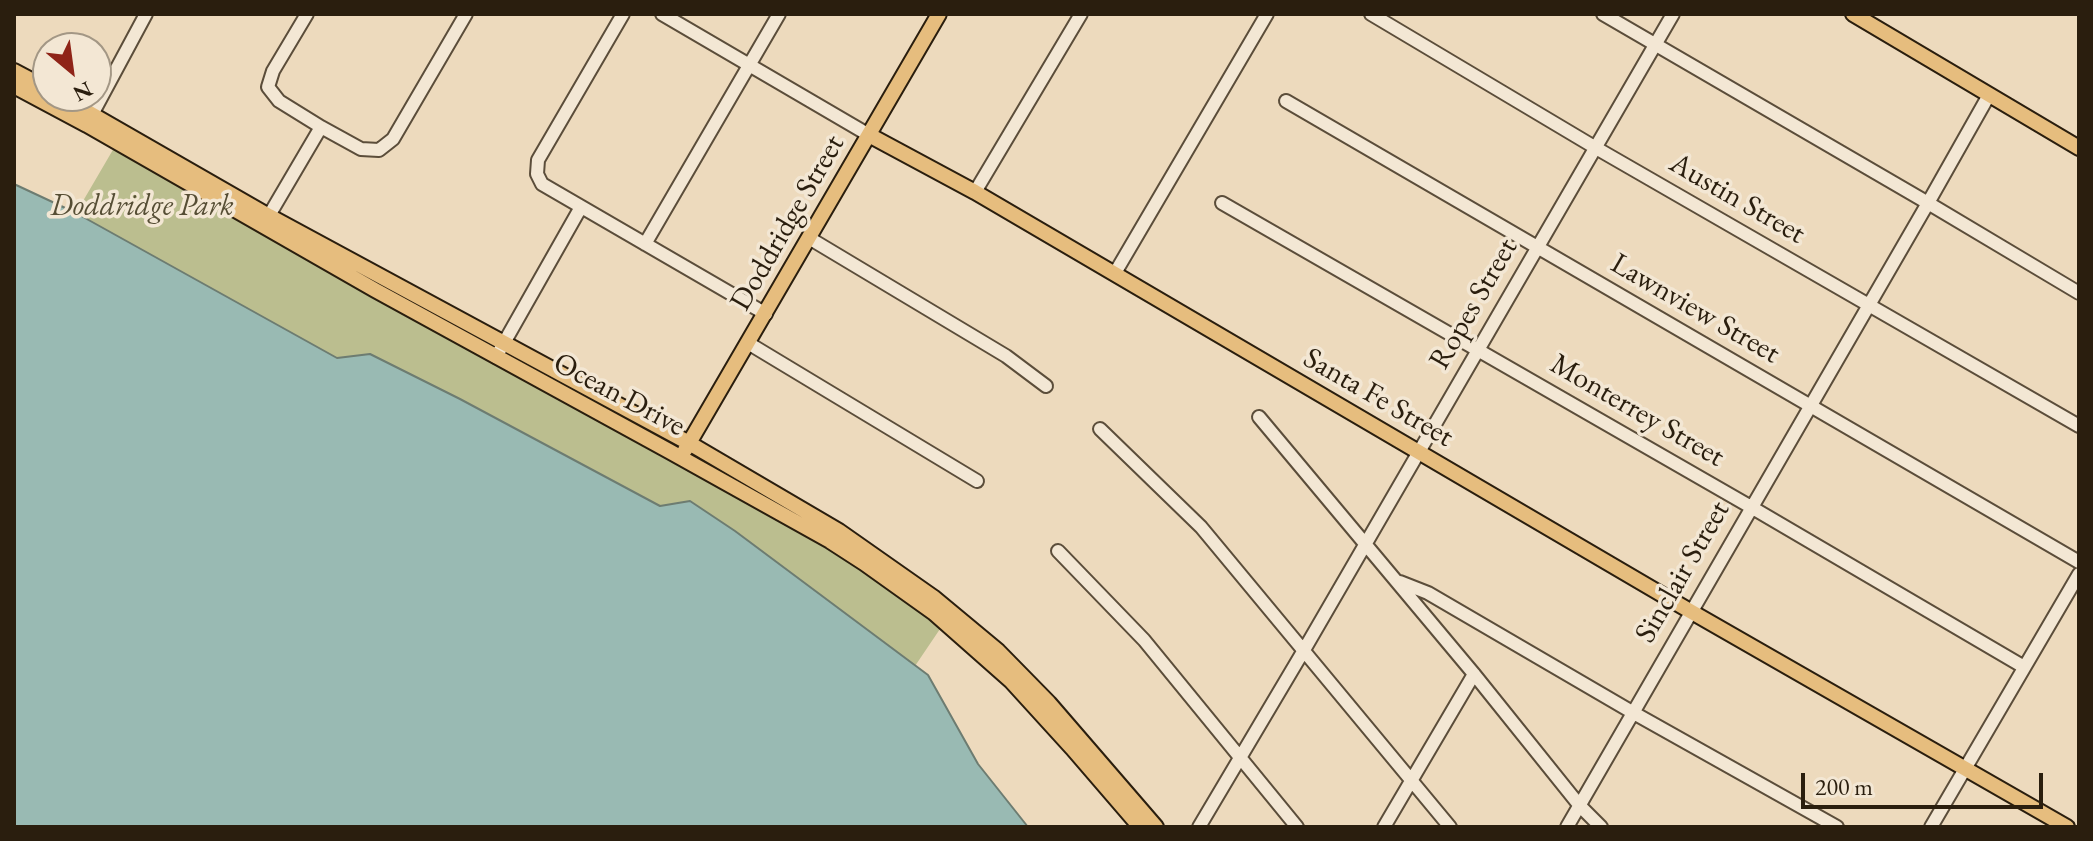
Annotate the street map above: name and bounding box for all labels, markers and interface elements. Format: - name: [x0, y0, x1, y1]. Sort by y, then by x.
- north arrow: [32, 32, 112, 112]
- text: N: [68, 75, 98, 109]
- street label: Doddridge Street: [723, 129, 853, 317]
- street label: Austin Street: [1663, 146, 1811, 252]
- park label: Doddridge Park: [50, 189, 234, 225]
- street label: Ropes Street: [1422, 232, 1526, 376]
- street label: Lawnview Street: [1604, 246, 1786, 372]
- street label: Santa Fe Street: [1297, 341, 1459, 455]
- street label: Ocean Drive: [547, 345, 691, 445]
- street label: Monterrey Street: [1544, 347, 1730, 475]
- street label: Sinclair Street: [1628, 495, 1738, 649]
- scale bar: [1805, 757, 2047, 807]
- text: 200 m: [1815, 771, 1873, 802]

